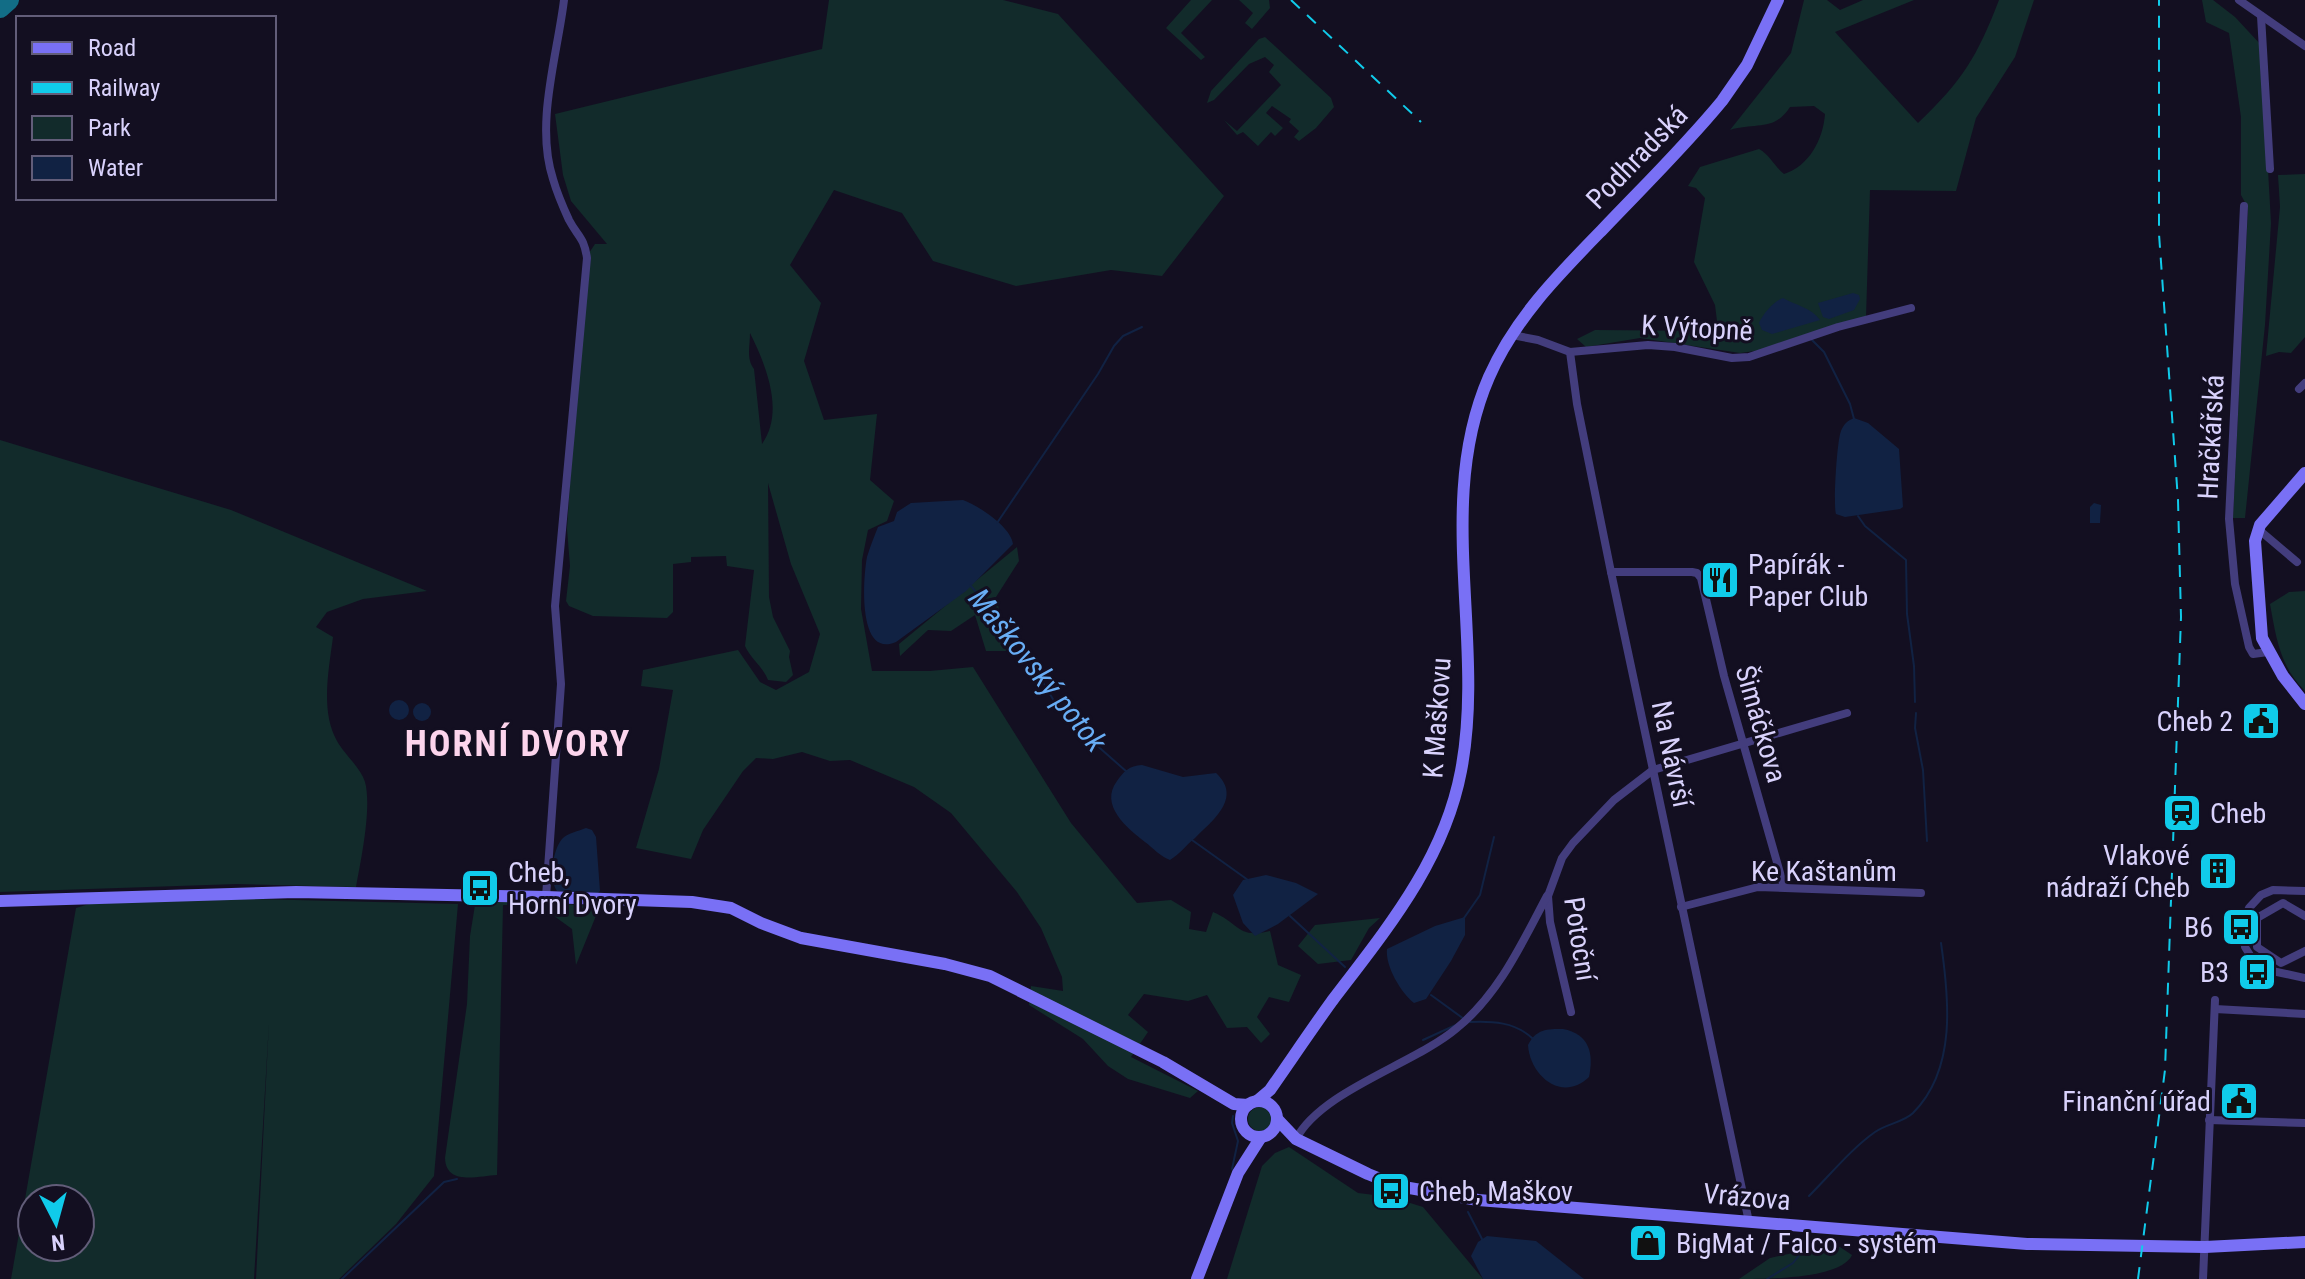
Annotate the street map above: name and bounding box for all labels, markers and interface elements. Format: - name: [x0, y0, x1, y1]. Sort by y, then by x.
- legend: [16, 16, 276, 200]
- text: Road: [88, 34, 136, 62]
- text: Railway: [88, 74, 160, 102]
- street label: Podhradská: [1580, 98, 1694, 216]
- text: Park: [88, 114, 131, 142]
- text: Water: [88, 154, 143, 182]
- street label: K Výtopně: [1640, 309, 1754, 347]
- street label: Hračkářská: [2191, 374, 2231, 500]
- place label: Papírák - Paper Club: [1748, 548, 1868, 613]
- restaurant icon: Papírák - Paper Club: [1699, 559, 1741, 601]
- water label: Maškovský potok: [962, 581, 1115, 759]
- street label: K Maškovu: [1416, 656, 1458, 780]
- street label: Šimáčkova: [1729, 662, 1793, 786]
- street label: Na Návrší: [1645, 698, 1700, 811]
- public building icon: Cheb 2: [2240, 700, 2282, 742]
- place label: Cheb 2: [2156, 705, 2233, 738]
- district label: HORNÍ DVORY: [405, 722, 631, 765]
- station icon: Cheb: [2161, 792, 2203, 834]
- place label: Cheb: [2210, 797, 2266, 830]
- place label: Vlakové nádraží Cheb: [2046, 839, 2190, 904]
- building icon: Vlakové nádraží Cheb: [2197, 850, 2239, 892]
- street label: Ke Kaštanům: [1751, 855, 1897, 888]
- place label: Cheb, Horní Dvory: [508, 856, 637, 921]
- bus stop icon: Cheb, Horní Dvory: [459, 867, 501, 909]
- street label: Potoční: [1557, 895, 1603, 985]
- bus stop icon: B6: [2220, 906, 2262, 948]
- place label: B6: [2184, 911, 2213, 944]
- bus stop icon: B3: [2236, 951, 2278, 993]
- place label: B3: [2200, 956, 2229, 989]
- public building icon: Finanční úřad: [2218, 1080, 2260, 1122]
- place label: Finanční úřad: [2062, 1085, 2211, 1118]
- bus stop icon: Cheb, Maškov: [1370, 1170, 1412, 1212]
- place label: Cheb, Maškov: [1419, 1175, 1573, 1208]
- street label: Vrázova: [1702, 1177, 1792, 1217]
- north arrow: [16, 1183, 96, 1263]
- shop icon: BigMat / Falco - systém: [1627, 1222, 1669, 1264]
- place label: BigMat / Falco - systém: [1676, 1227, 1937, 1260]
- text: N: [50, 1229, 66, 1256]

